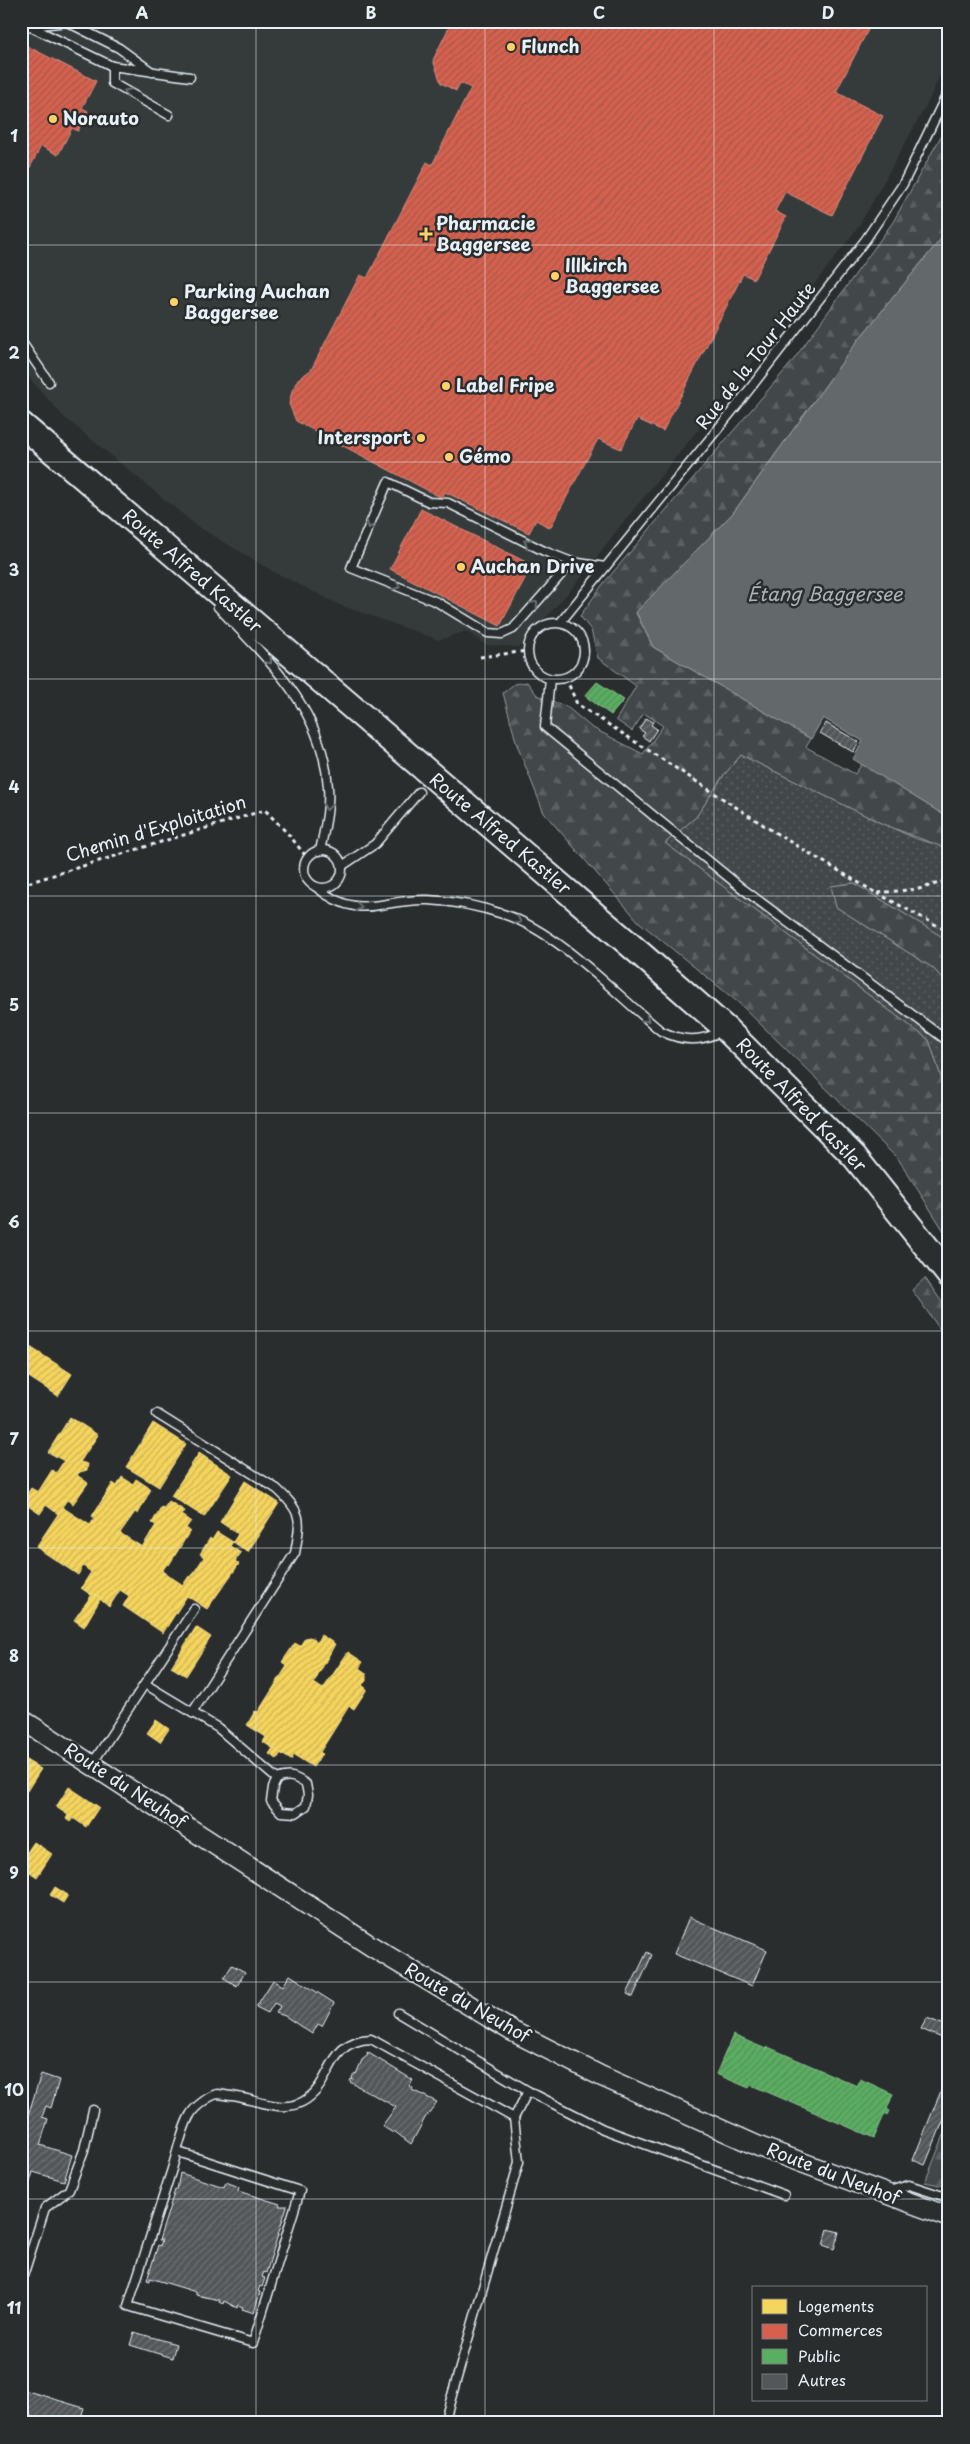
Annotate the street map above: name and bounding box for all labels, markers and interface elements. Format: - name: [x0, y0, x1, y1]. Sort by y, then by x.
- text: A: [136, 0, 149, 24]
- text: B: [366, 0, 377, 24]
- text: C: [593, 0, 605, 24]
- text: D: [822, 0, 834, 24]
- place label: Flunch: [521, 32, 580, 59]
- marker: Flunch: [505, 41, 517, 53]
- one-way arrow: [123, 88, 132, 98]
- place label: Norauto: [63, 104, 139, 131]
- marker: Norauto: [47, 113, 59, 125]
- text: 1: [10, 123, 18, 147]
- place label: Pharmacie Baggersee: [436, 209, 536, 257]
- marker: Pharmacie Baggersee: [420, 228, 432, 240]
- place label: Illkirch Baggersee: [565, 251, 660, 299]
- marker: Illkirch Baggersee: [549, 270, 561, 282]
- street label: Rue de la Tour Haute: [688, 275, 821, 435]
- place label: Parking Auchan Baggersee: [184, 277, 330, 325]
- marker: Parking Auchan Baggersee: [168, 296, 180, 308]
- text: 2: [8, 340, 20, 364]
- place label: Label Fripe: [456, 371, 555, 398]
- marker: Label Fripe: [440, 380, 452, 392]
- place label: Intersport: [318, 423, 411, 450]
- marker: Intersport: [415, 432, 427, 444]
- place label: Gémo: [459, 442, 511, 469]
- marker: Gémo: [443, 451, 455, 463]
- street label: Route Alfred Kastler: [117, 501, 269, 639]
- one-way arrow: [365, 520, 376, 529]
- one-way arrow: [523, 538, 532, 549]
- place label: Auchan Drive: [471, 552, 595, 579]
- text: 3: [9, 557, 19, 581]
- marker: Auchan Drive: [455, 561, 467, 573]
- water label: Étang Baggersee: [747, 579, 903, 607]
- one-way arrow: [392, 580, 400, 590]
- one-way arrow: [529, 600, 538, 609]
- one-way arrow: [263, 656, 272, 665]
- street label: Route Alfred Kastler: [424, 765, 578, 901]
- text: 4: [9, 774, 20, 798]
- street label: Chemin d'Exploitation: [62, 787, 249, 868]
- one-way arrow: [321, 803, 332, 811]
- one-way arrow: [356, 901, 364, 912]
- one-way arrow: [513, 915, 522, 925]
- text: 5: [9, 992, 19, 1016]
- one-way arrow: [640, 1014, 649, 1022]
- street label: Route Alfred Kastler: [731, 1031, 874, 1178]
- text: 6: [8, 1209, 20, 1233]
- text: 7: [9, 1426, 19, 1450]
- text: 8: [9, 1643, 19, 1667]
- street label: Route du Neuhof: [59, 1735, 194, 1836]
- text: 9: [9, 1860, 19, 1884]
- street label: Route du Neuhof: [400, 1955, 537, 2050]
- text: 10: [4, 2077, 24, 2101]
- street label: Route du Neuhof: [763, 2135, 906, 2211]
- legend: [752, 2286, 928, 2402]
- text: Logements: [798, 2294, 874, 2317]
- text: 11: [7, 2295, 21, 2319]
- text: Commerces: [798, 2318, 883, 2341]
- text: Public: [798, 2344, 841, 2367]
- text: Autres: [798, 2368, 846, 2391]

